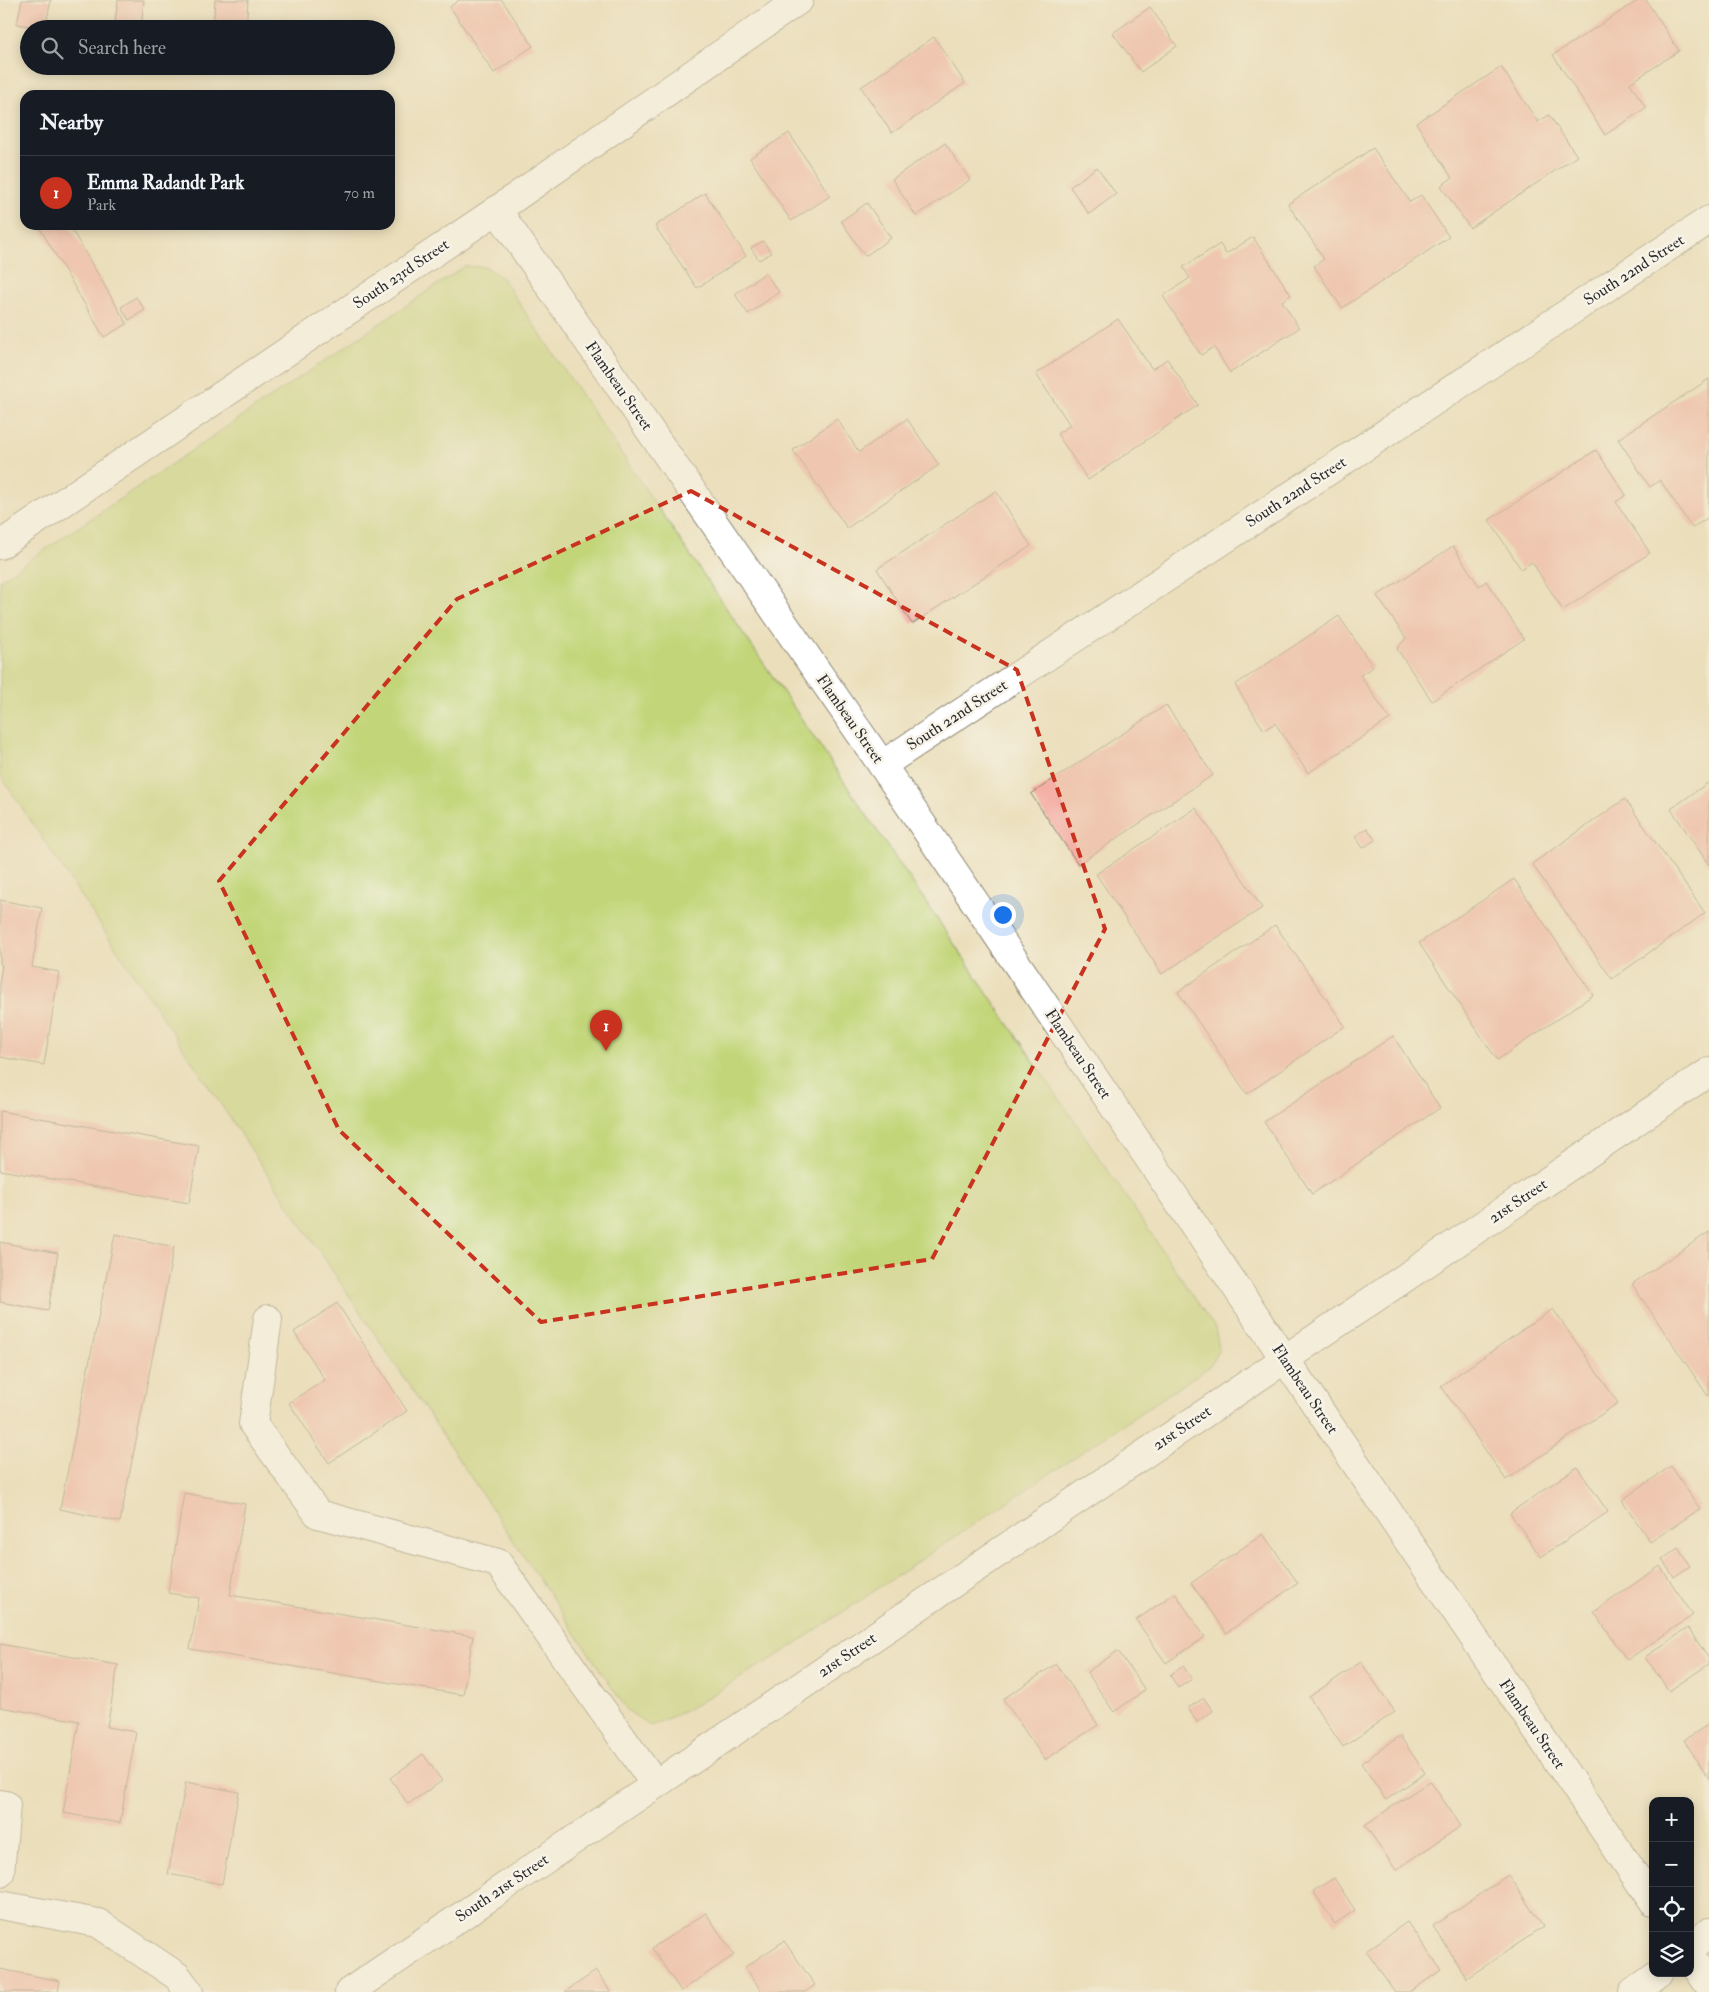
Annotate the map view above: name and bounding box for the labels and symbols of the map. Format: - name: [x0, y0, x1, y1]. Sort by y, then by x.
- street label: South 22nd Street: [1580, 230, 1688, 310]
- street label: South 23rd Street: [349, 234, 453, 314]
- street label: Flambeau Street: [581, 338, 657, 434]
- street label: South 22nd Street: [1242, 452, 1350, 532]
- street label: Flambeau Street: [812, 671, 888, 767]
- street label: South 22nd Street: [903, 675, 1011, 755]
- your location: [990, 902, 1016, 928]
- street label: Flambeau Street: [1041, 1005, 1115, 1103]
- pin: 1: [590, 1010, 622, 1051]
- street label: 21st Street: [1485, 1174, 1551, 1228]
- street label: Flambeau Street: [1268, 1340, 1342, 1438]
- street label: 21st Street: [1149, 1401, 1215, 1455]
- street label: 21st Street: [814, 1628, 880, 1682]
- street label: Flambeau Street: [1495, 1675, 1569, 1773]
- street label: South 21st Street: [452, 1849, 552, 1927]

